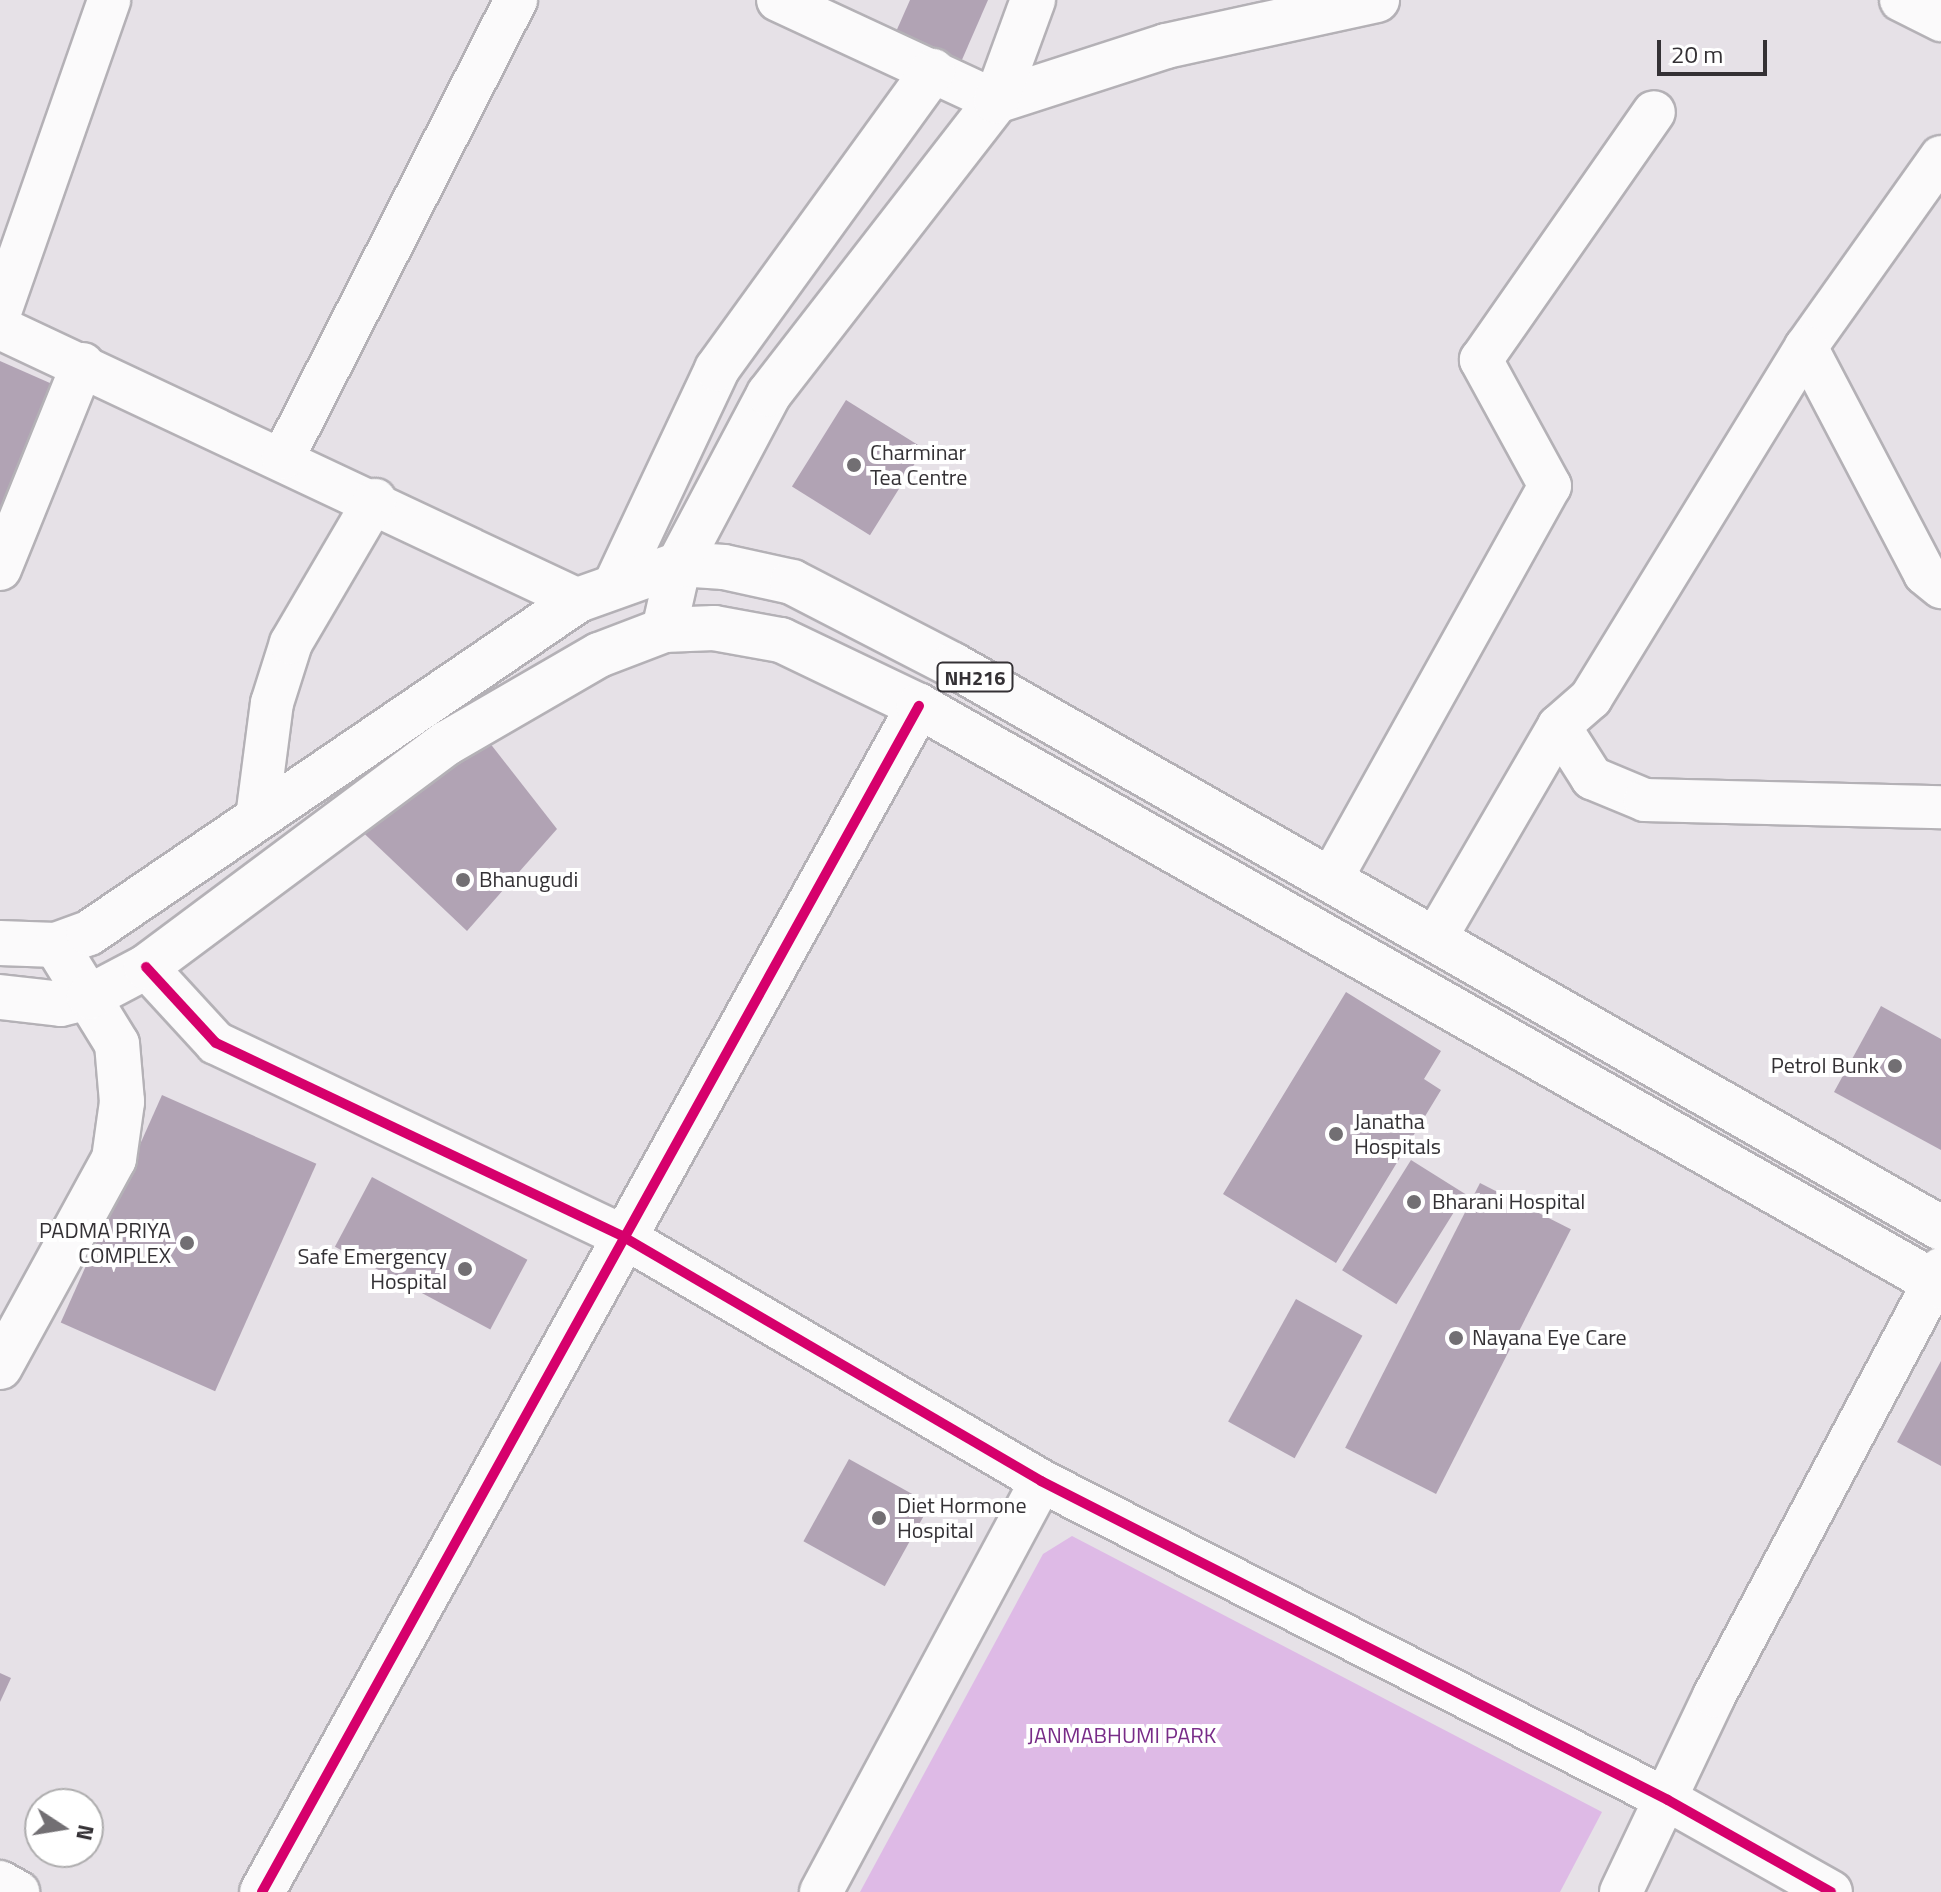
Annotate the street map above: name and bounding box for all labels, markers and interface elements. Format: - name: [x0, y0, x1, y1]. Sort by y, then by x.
- scale bar: [1661, 24, 1771, 74]
- text: 20 m: [1671, 36, 1723, 72]
- place label: Charminar Tea Centre: [870, 439, 967, 490]
- marker: Charminar Tea Centre: [845, 456, 863, 474]
- road number: NH216: [935, 661, 1015, 693]
- place label: Bhanugudi: [479, 867, 578, 893]
- marker: Bhanugudi: [454, 871, 472, 889]
- place label: Petrol Bunk: [1771, 1053, 1879, 1079]
- marker: Petrol Bunk: [1886, 1057, 1904, 1075]
- place label: Janatha Hospitals: [1354, 1108, 1441, 1160]
- marker: Janatha Hospitals: [1325, 1123, 1347, 1145]
- place label: Bharani Hospital: [1432, 1189, 1585, 1215]
- marker: Bharani Hospital: [1403, 1191, 1425, 1213]
- place label: PADMA PRIYA COMPLEX: [39, 1217, 171, 1268]
- marker: PADMA PRIYA COMPLEX: [178, 1234, 196, 1252]
- place label: Safe Emergency Hospital: [297, 1243, 447, 1294]
- marker: Safe Emergency Hospital: [454, 1258, 476, 1280]
- place label: Nayana Eye Care: [1472, 1325, 1627, 1351]
- marker: Nayana Eye Care: [1447, 1329, 1465, 1347]
- place label: Diet Hormone Hospital: [897, 1492, 1027, 1544]
- marker: Diet Hormone Hospital: [868, 1507, 890, 1529]
- park label: JANMABHUMI PARK: [1028, 1723, 1216, 1749]
- north arrow: [24, 1788, 104, 1868]
- text: N: [67, 1822, 104, 1844]

